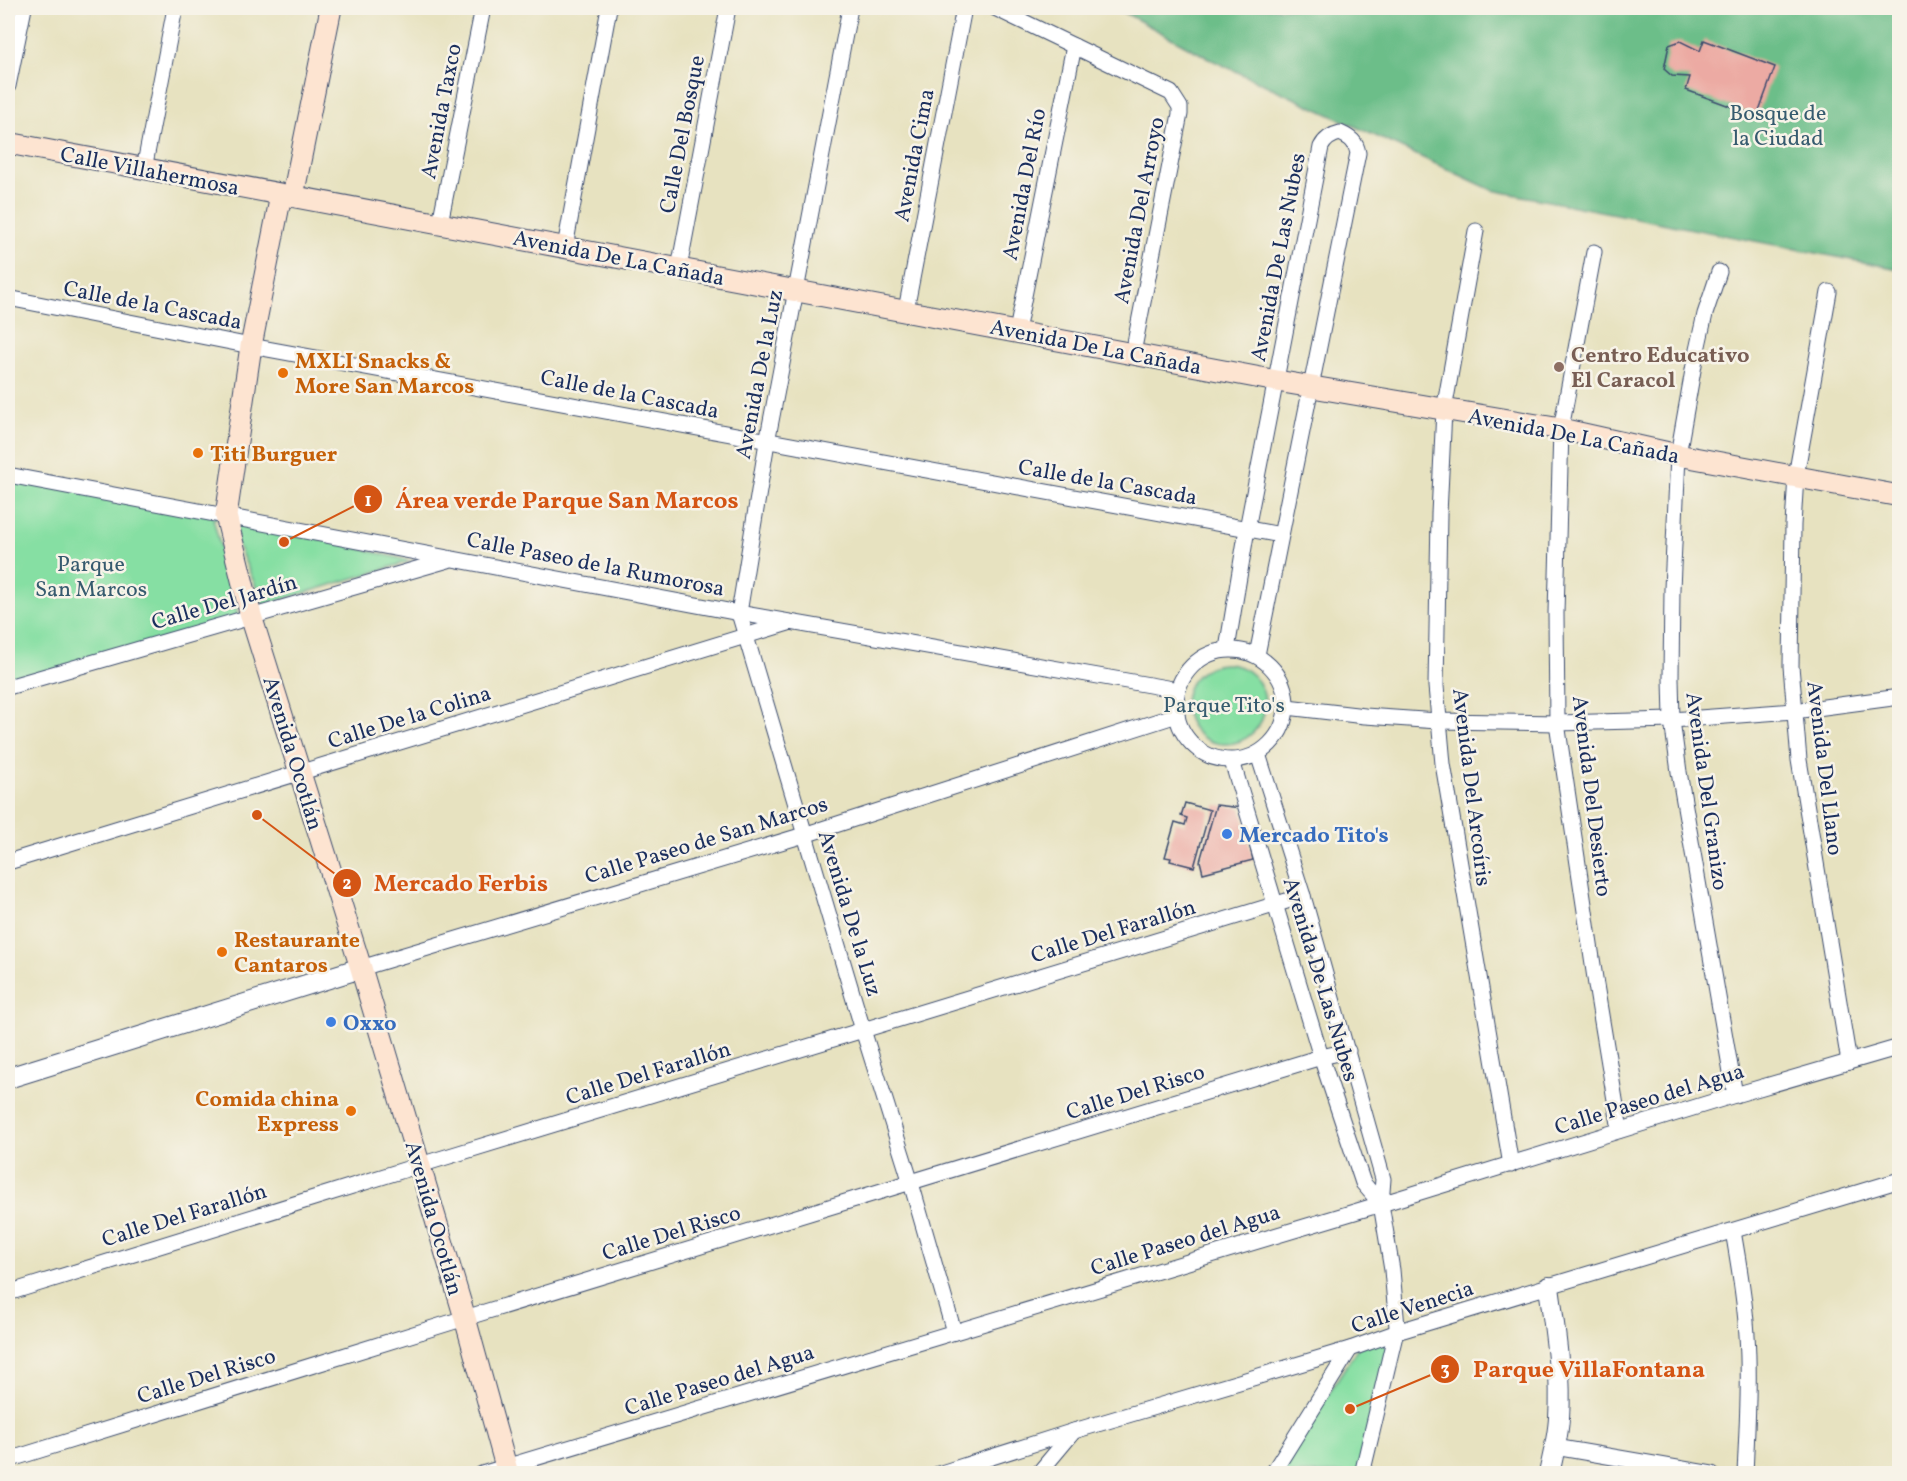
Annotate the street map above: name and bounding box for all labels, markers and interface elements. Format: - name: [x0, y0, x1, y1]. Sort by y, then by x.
- street label: Avenida Taxco: [414, 41, 471, 182]
- street label: Calle Del Bosque: [653, 53, 714, 216]
- street label: Avenida Cima: [887, 86, 944, 225]
- park label: Bosque de la Ciudad: [1730, 99, 1826, 155]
- street label: Avenida Del Río: [996, 106, 1055, 263]
- street label: Avenida Del Arroyo: [1107, 114, 1174, 307]
- street label: Calle Villahermosa: [57, 140, 242, 205]
- street label: Avenida De Las Nubes: [1244, 150, 1315, 365]
- street label: Avenida De La Cañada: [510, 224, 727, 295]
- street label: Calle de la Cascada: [61, 274, 245, 339]
- street label: Avenida De la Luz: [729, 287, 792, 462]
- street label: Avenida De La Cañada: [987, 313, 1204, 384]
- place label: Centro Educativo El Caracol: [1571, 341, 1750, 397]
- place label: MXLI Snacks & More San Marcos: [295, 347, 474, 403]
- marker: Centro Educativo El Caracol: [1552, 360, 1566, 374]
- street label: Calle de la Cascada: [538, 363, 722, 428]
- marker: MXLI Snacks & More San Marcos: [276, 366, 290, 380]
- street label: Avenida De La Cañada: [1465, 402, 1682, 473]
- place label: Titi Burguer: [210, 440, 338, 471]
- marker: Titi Burguer: [191, 446, 205, 460]
- street label: Calle de la Cascada: [1016, 452, 1200, 514]
- callout: Área verde Parque San Marcos: [353, 478, 751, 520]
- text: Área verde Parque San Marcos: [395, 485, 739, 519]
- text: 1: [364, 489, 372, 514]
- street label: Calle Paseo de la Rumorosa: [464, 525, 727, 606]
- park label: Parque San Marcos: [35, 550, 147, 606]
- street label: Calle Del Jardín: [148, 568, 301, 639]
- street label: Avenida Ocotlán: [253, 673, 330, 835]
- street label: Calle De la Colina: [324, 679, 495, 758]
- street label: Avenida Del Llano: [1797, 679, 1850, 857]
- street label: Avenida Del Arcoíris: [1443, 687, 1498, 888]
- street label: Avenida Del Granizo: [1676, 690, 1735, 892]
- park label: Parque Tito's: [1163, 691, 1285, 722]
- street label: Avenida Del Desierto: [1563, 694, 1618, 899]
- street label: Calle Paseo de San Marcos: [581, 790, 832, 893]
- place label: Mercado Tito's: [1239, 821, 1389, 852]
- street label: Avenida De la Luz: [809, 827, 889, 1001]
- marker: Mercado Tito's: [1220, 827, 1234, 841]
- callout: Mercado Ferbis: [332, 862, 560, 904]
- text: Mercado Ferbis: [374, 868, 548, 902]
- text: 2: [342, 872, 352, 897]
- street label: Avenida De Las Nubes: [1274, 874, 1365, 1086]
- street label: Calle Del Farallón: [1027, 893, 1200, 972]
- place label: Restaurante Cantaros: [234, 926, 360, 982]
- marker: Restaurante Cantaros: [215, 945, 229, 959]
- place label: Oxxo: [343, 1009, 396, 1040]
- marker: Oxxo: [324, 1015, 338, 1029]
- street label: Calle Del Farallón: [562, 1035, 735, 1114]
- street label: Calle Paseo del Agua: [1551, 1057, 1748, 1144]
- street label: Calle Del Risco: [1063, 1058, 1209, 1129]
- place label: Comida china Express: [195, 1085, 339, 1141]
- marker: Comida china Express: [344, 1104, 358, 1118]
- street label: Avenida Ocotlán: [396, 1138, 469, 1300]
- street label: Calle Del Farallón: [98, 1177, 271, 1256]
- street label: Calle Paseo del Agua: [1087, 1198, 1284, 1285]
- street label: Calle Del Risco: [599, 1199, 745, 1270]
- street label: Calle Venecia: [1348, 1274, 1478, 1343]
- street label: Calle Paseo del Agua: [621, 1338, 818, 1425]
- street label: Calle Del Risco: [134, 1342, 280, 1413]
- callout: Parque VillaFontana: [1430, 1348, 1717, 1390]
- text: Parque VillaFontana: [1473, 1354, 1705, 1388]
- text: 3: [1440, 1358, 1450, 1383]

